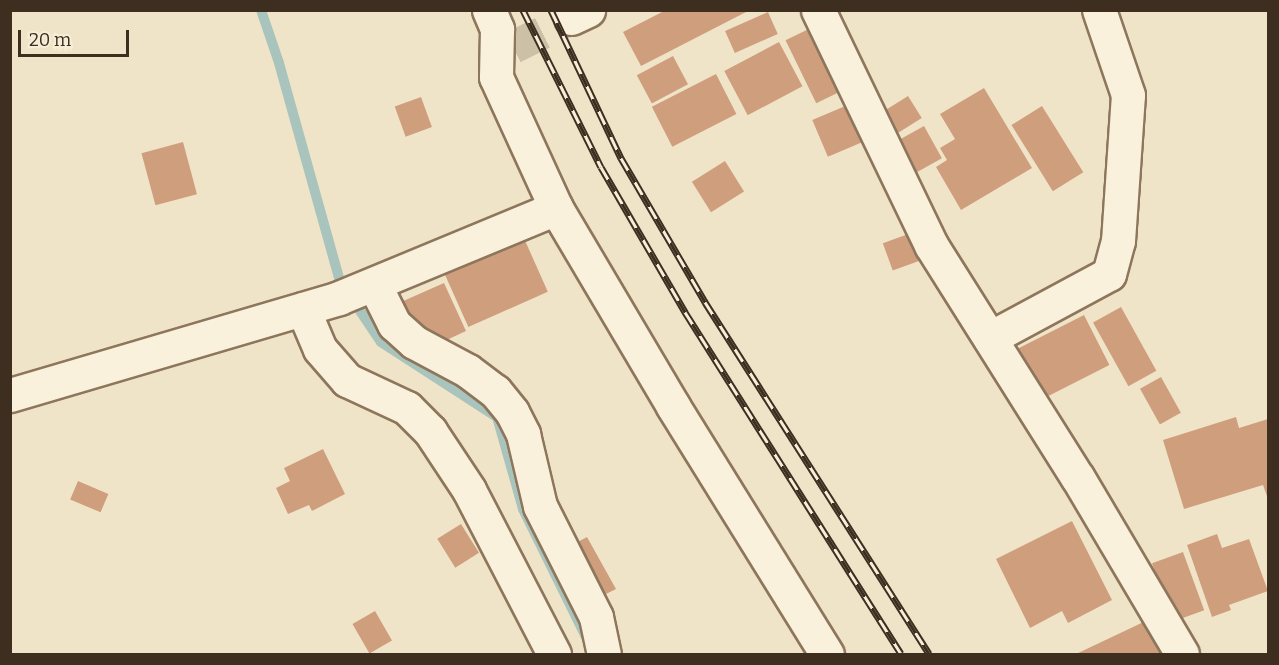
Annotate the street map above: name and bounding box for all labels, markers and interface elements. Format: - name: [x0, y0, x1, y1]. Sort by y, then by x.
- scale bar: [21, 18, 132, 56]
- text: 20 m: [29, 29, 71, 51]

